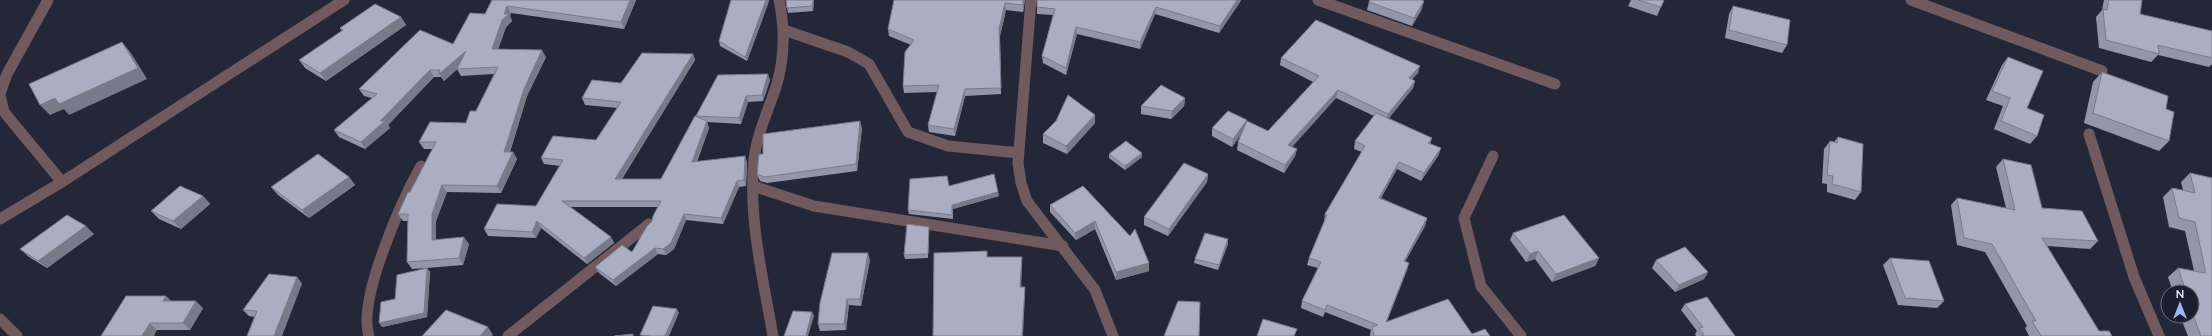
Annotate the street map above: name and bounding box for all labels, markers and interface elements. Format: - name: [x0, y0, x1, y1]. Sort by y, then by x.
- north arrow: [2160, 284, 2200, 324]
- text: N: [2176, 287, 2184, 300]

